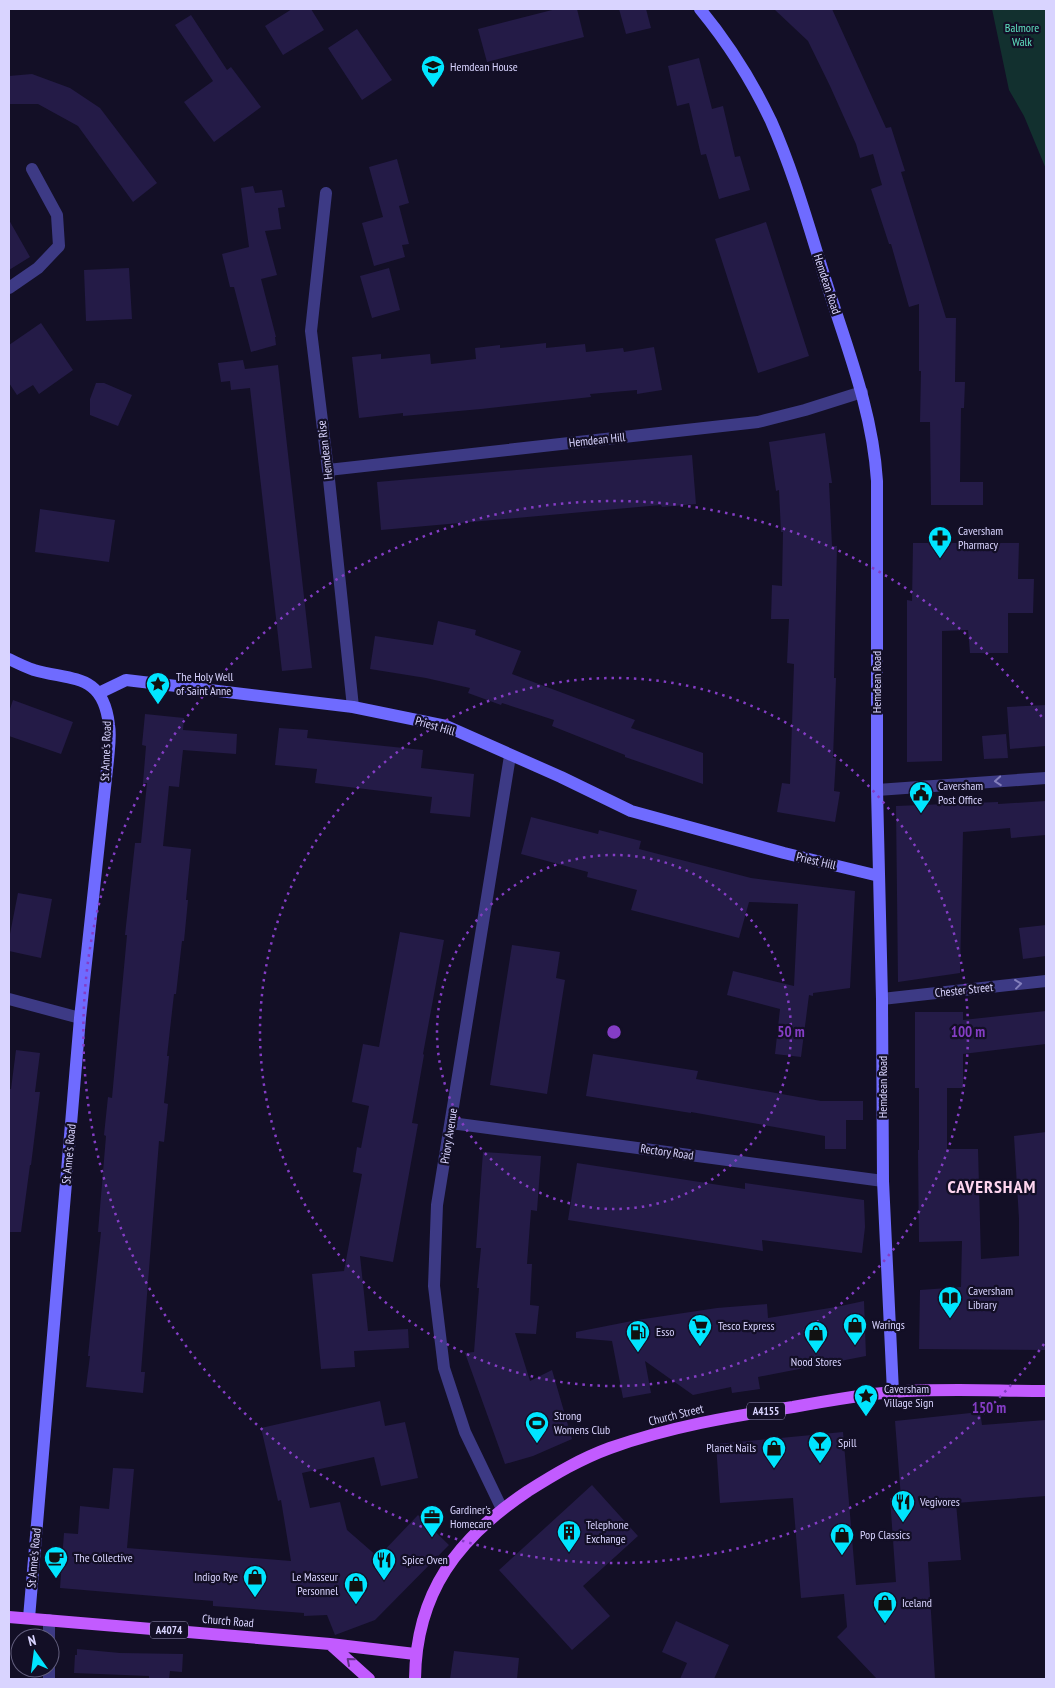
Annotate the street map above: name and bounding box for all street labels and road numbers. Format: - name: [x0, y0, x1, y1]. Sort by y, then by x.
- street label: Hemdean Road: [811, 252, 844, 316]
- street label: Hemdean Rise: [313, 420, 336, 480]
- street label: Hemdean Hill: [568, 429, 626, 450]
- street label: Hemdean Road: [869, 651, 884, 713]
- street label: Priest Hill: [414, 713, 457, 738]
- street label: St Anne's Road: [97, 721, 114, 781]
- street label: Priest Hill: [795, 849, 838, 872]
- street label: Chester Street: [934, 979, 995, 1000]
- street label: Hemdean Road: [875, 1056, 890, 1118]
- street label: Priory Avenue: [437, 1107, 460, 1165]
- street label: St Anne's Road: [58, 1123, 79, 1185]
- street label: Rectory Road: [640, 1140, 694, 1163]
- street label: Church Street: [647, 1400, 706, 1429]
- road number: A4155: [747, 1402, 785, 1420]
- street label: St Anne's Road: [23, 1527, 44, 1589]
- street label: Church Road: [202, 1611, 255, 1630]
- road number: A4074: [150, 1622, 188, 1638]

